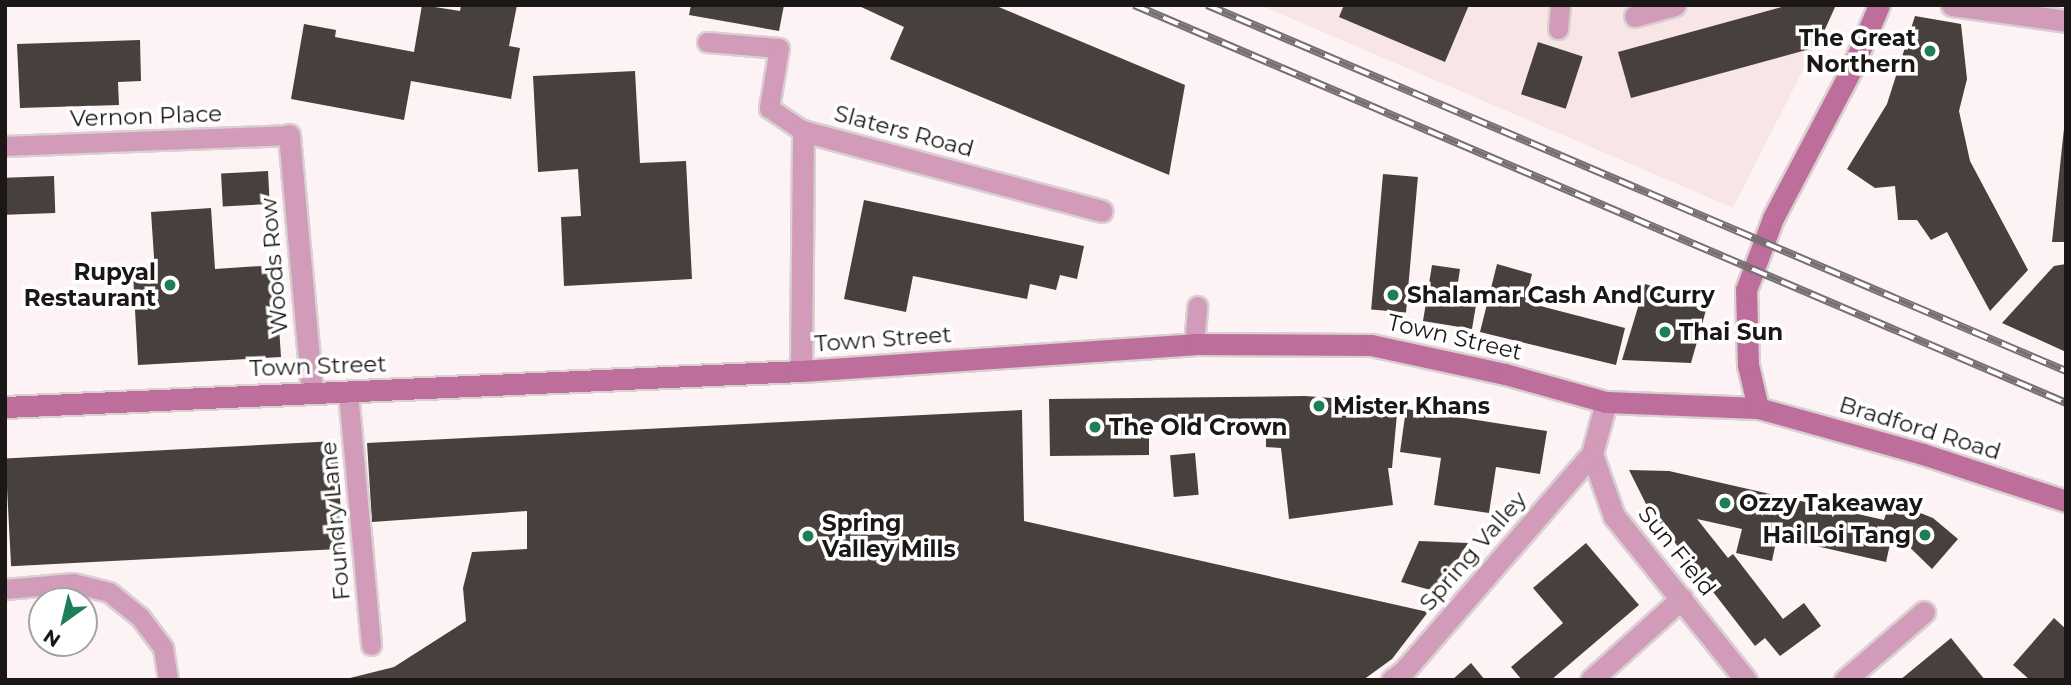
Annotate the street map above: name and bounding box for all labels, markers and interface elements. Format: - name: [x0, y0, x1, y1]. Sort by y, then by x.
- place label: The Great Northern: [1799, 24, 1916, 78]
- marker: The Great Northern: [1922, 43, 1938, 59]
- street label: Slaters Road: [831, 99, 977, 163]
- street label: Vernon Place: [69, 100, 223, 132]
- street label: Woods Row: [254, 197, 294, 335]
- place label: Rupyal Restaurant: [24, 258, 156, 312]
- marker: Rupyal Restaurant: [162, 277, 178, 293]
- place label: Shalamar Cash And Curry: [1407, 281, 1715, 309]
- marker: Shalamar Cash And Curry: [1385, 287, 1401, 303]
- street label: Town Street: [1385, 308, 1525, 366]
- place label: Thai Sun: [1679, 318, 1783, 346]
- street label: Town Street: [814, 320, 952, 358]
- marker: Thai Sun: [1657, 324, 1673, 340]
- street label: Town Street: [249, 350, 387, 382]
- street label: Bradford Road: [1836, 390, 2004, 466]
- place label: Mister Khans: [1333, 392, 1490, 420]
- marker: Mister Khans: [1311, 398, 1327, 414]
- place label: The Old Crown: [1109, 413, 1288, 441]
- marker: The Old Crown: [1087, 419, 1103, 435]
- street label: Foundry Lane: [314, 440, 356, 602]
- street label: Spring Valley: [1414, 486, 1532, 616]
- place label: Ozzy Takeaway: [1739, 489, 1923, 517]
- marker: Ozzy Takeaway: [1717, 495, 1733, 511]
- street label: Sun Field: [1632, 501, 1722, 601]
- place label: Spring Valley Mills: [822, 509, 956, 563]
- place label: Hai Loi Tang: [1763, 521, 1911, 549]
- marker: Hai Loi Tang: [1917, 527, 1933, 543]
- marker: Spring Valley Mills: [800, 528, 816, 544]
- north arrow: [28, 587, 98, 657]
- text: N: [39, 624, 65, 652]

